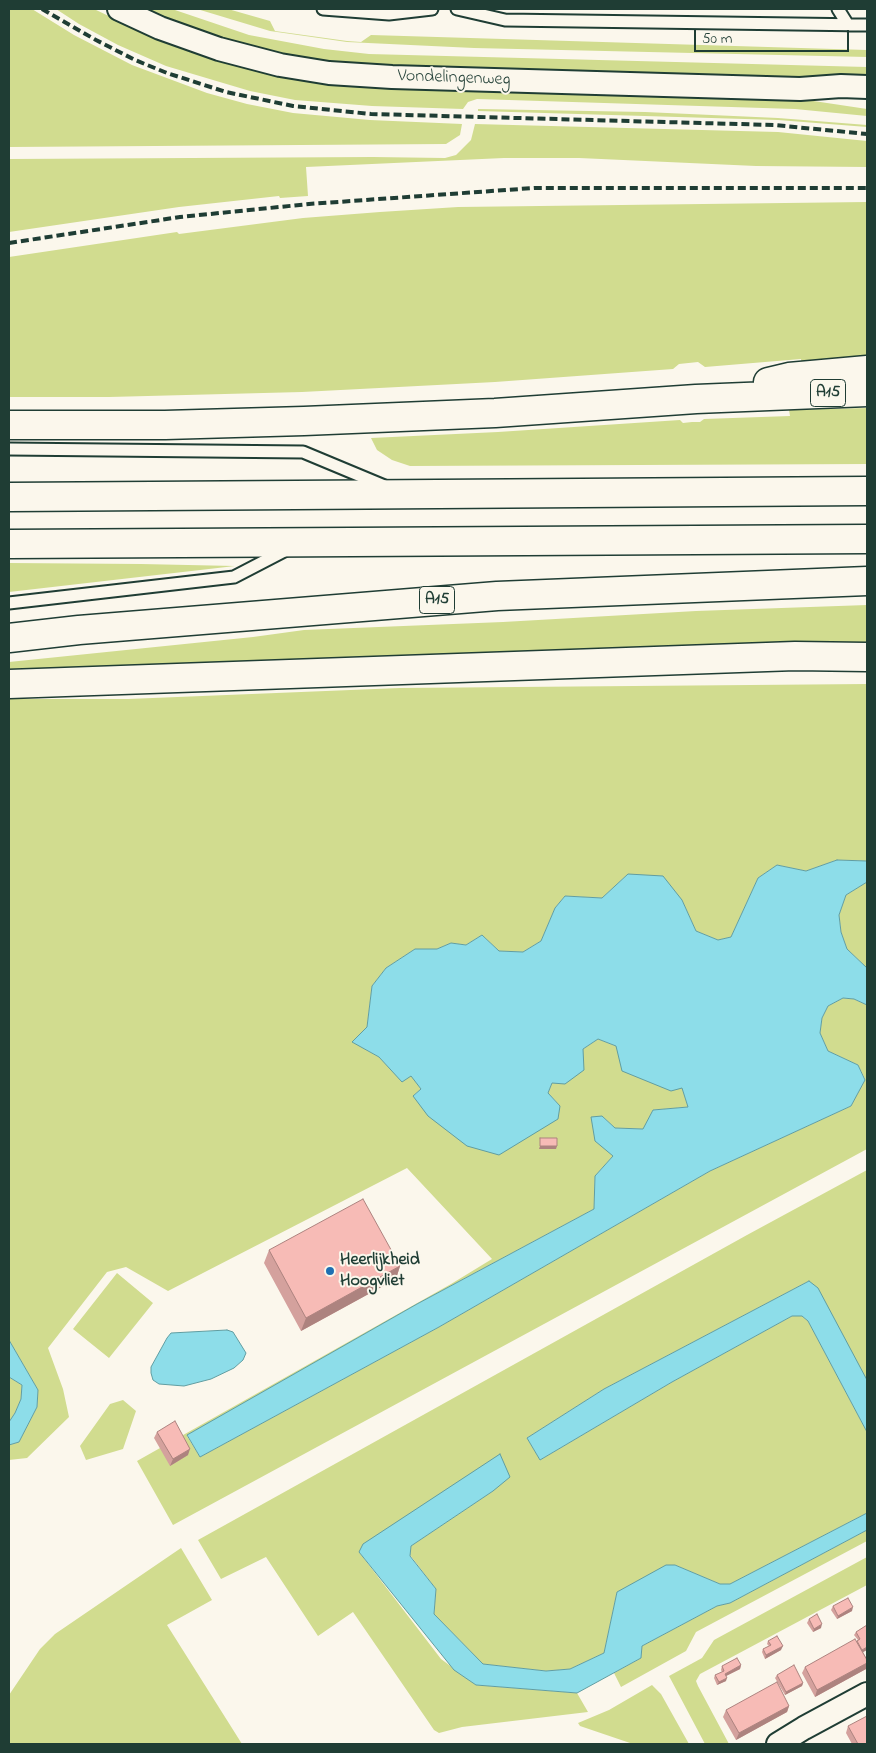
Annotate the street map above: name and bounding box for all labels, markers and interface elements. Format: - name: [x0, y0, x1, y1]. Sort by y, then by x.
- scale bar: [696, 20, 851, 52]
- text: 50 m: [702, 28, 732, 50]
- street label: Vondelingenweg: [397, 66, 511, 92]
- road number: A15: [810, 379, 846, 406]
- road number: A15: [420, 586, 454, 614]
- place label: Heerlijkheid Hoogvliet: [340, 1250, 420, 1292]
- marker: Heerlijkheid Hoogvliet: [324, 1265, 336, 1277]

